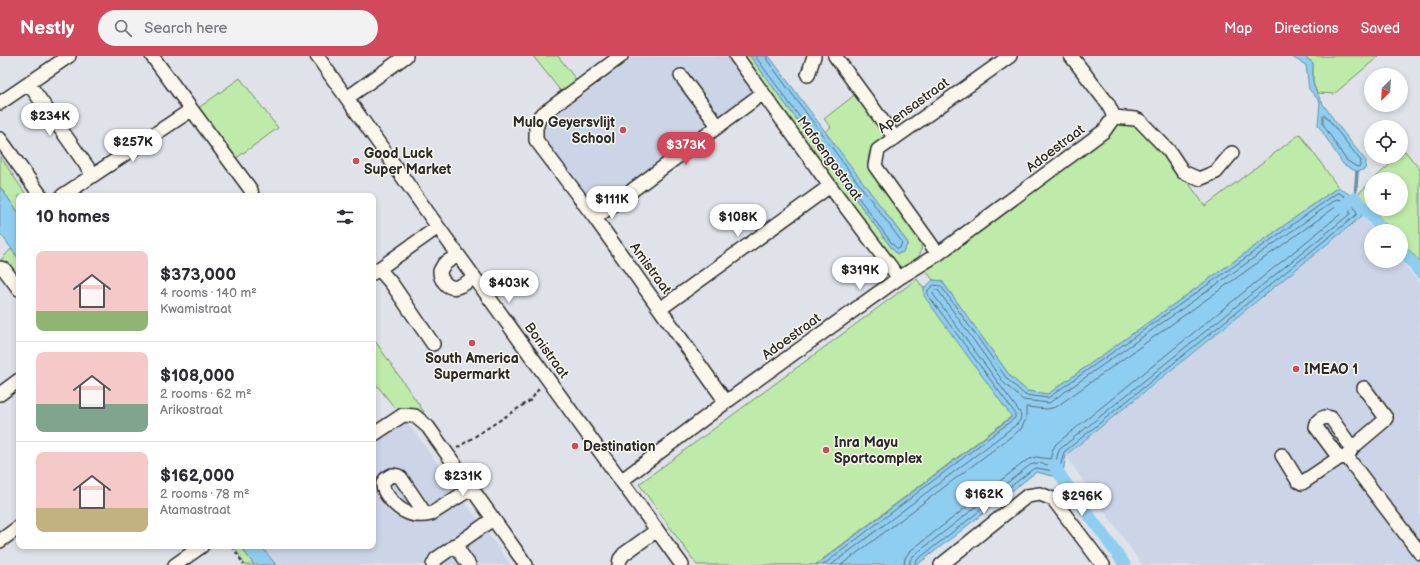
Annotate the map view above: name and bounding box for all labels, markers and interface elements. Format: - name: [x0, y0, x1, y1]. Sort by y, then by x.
- search box: [98, 10, 378, 46]
- text: Nestly: [20, 17, 74, 40]
- icon: search: [112, 17, 134, 39]
- text: Search here: [144, 19, 227, 38]
- text: Map: [1224, 20, 1252, 37]
- text: Directions: [1274, 20, 1339, 37]
- text: Saved: [1361, 20, 1400, 37]
- north arrow: [1364, 68, 1408, 112]
- map controls: [1364, 68, 1408, 268]
- street label: Apensastraat: [874, 73, 953, 137]
- pin: $234K: [22, 103, 78, 137]
- text: $234K: [30, 108, 70, 124]
- street label: Mafoengostraat: [793, 113, 866, 204]
- place label: Mulo Geyersvlijt School: [513, 114, 615, 147]
- button: locate: [1364, 120, 1408, 164]
- street label: Adoestraat: [1023, 121, 1088, 176]
- marker: Mulo Geyersvlijt School: [618, 125, 628, 135]
- pin: $257K: [105, 129, 161, 163]
- pin: $373K: [658, 132, 714, 166]
- text: $257K: [113, 134, 153, 150]
- text: $373K: [666, 137, 706, 153]
- place label: Good Luck Super Market: [364, 145, 452, 178]
- marker: Good Luck Super Market: [351, 156, 361, 166]
- button: +: [1364, 172, 1408, 216]
- pin: $111K: [584, 186, 640, 220]
- text: $111K: [595, 191, 629, 207]
- pin: $108K: [710, 204, 766, 238]
- icon: filters: [334, 206, 356, 228]
- text: 10 homes: [36, 207, 110, 227]
- text: $108K: [719, 209, 757, 225]
- button: −: [1364, 224, 1408, 268]
- street label: Amistraat: [626, 239, 675, 298]
- pin: $319K: [832, 257, 888, 291]
- text: $319K: [841, 262, 879, 278]
- text: $373,000: [160, 265, 236, 285]
- icon: home: [68, 267, 116, 315]
- pin: $403K: [481, 270, 537, 304]
- text: $403K: [489, 275, 529, 291]
- text: 4 rooms · 140 m²: [160, 285, 257, 301]
- text: Kwamistraat: [160, 301, 232, 317]
- street label: Adoestraat: [759, 309, 825, 363]
- street label: Bonistraat: [521, 319, 573, 382]
- marker: South America Supermarkt: [467, 338, 477, 348]
- place label: South America Supermarkt: [425, 350, 519, 383]
- place label: IMEAO 1: [1304, 361, 1358, 378]
- marker: IMEAO 1: [1291, 364, 1301, 374]
- text: $108,000: [160, 366, 235, 386]
- icon: home: [68, 368, 116, 416]
- text: 2 rooms · 62 m²: [160, 386, 252, 402]
- text: Arikostraat: [160, 402, 223, 418]
- place label: Inra Mayu Sportcomplex: [834, 434, 923, 467]
- place label: Destination: [583, 438, 656, 455]
- marker: Destination: [570, 441, 580, 451]
- marker: Inra Mayu Sportcomplex: [821, 445, 831, 455]
- pin: $231K: [435, 463, 491, 497]
- text: $162,000: [160, 466, 234, 486]
- icon: home: [68, 468, 116, 516]
- text: $231K: [444, 468, 482, 484]
- pin: $162K: [956, 481, 1012, 515]
- pin: $296K: [1054, 483, 1110, 517]
- text: 2 rooms · 78 m²: [160, 486, 250, 502]
- text: $162K: [965, 486, 1003, 502]
- text: $296K: [1062, 488, 1102, 504]
- text: Atamastraat: [160, 502, 231, 518]

